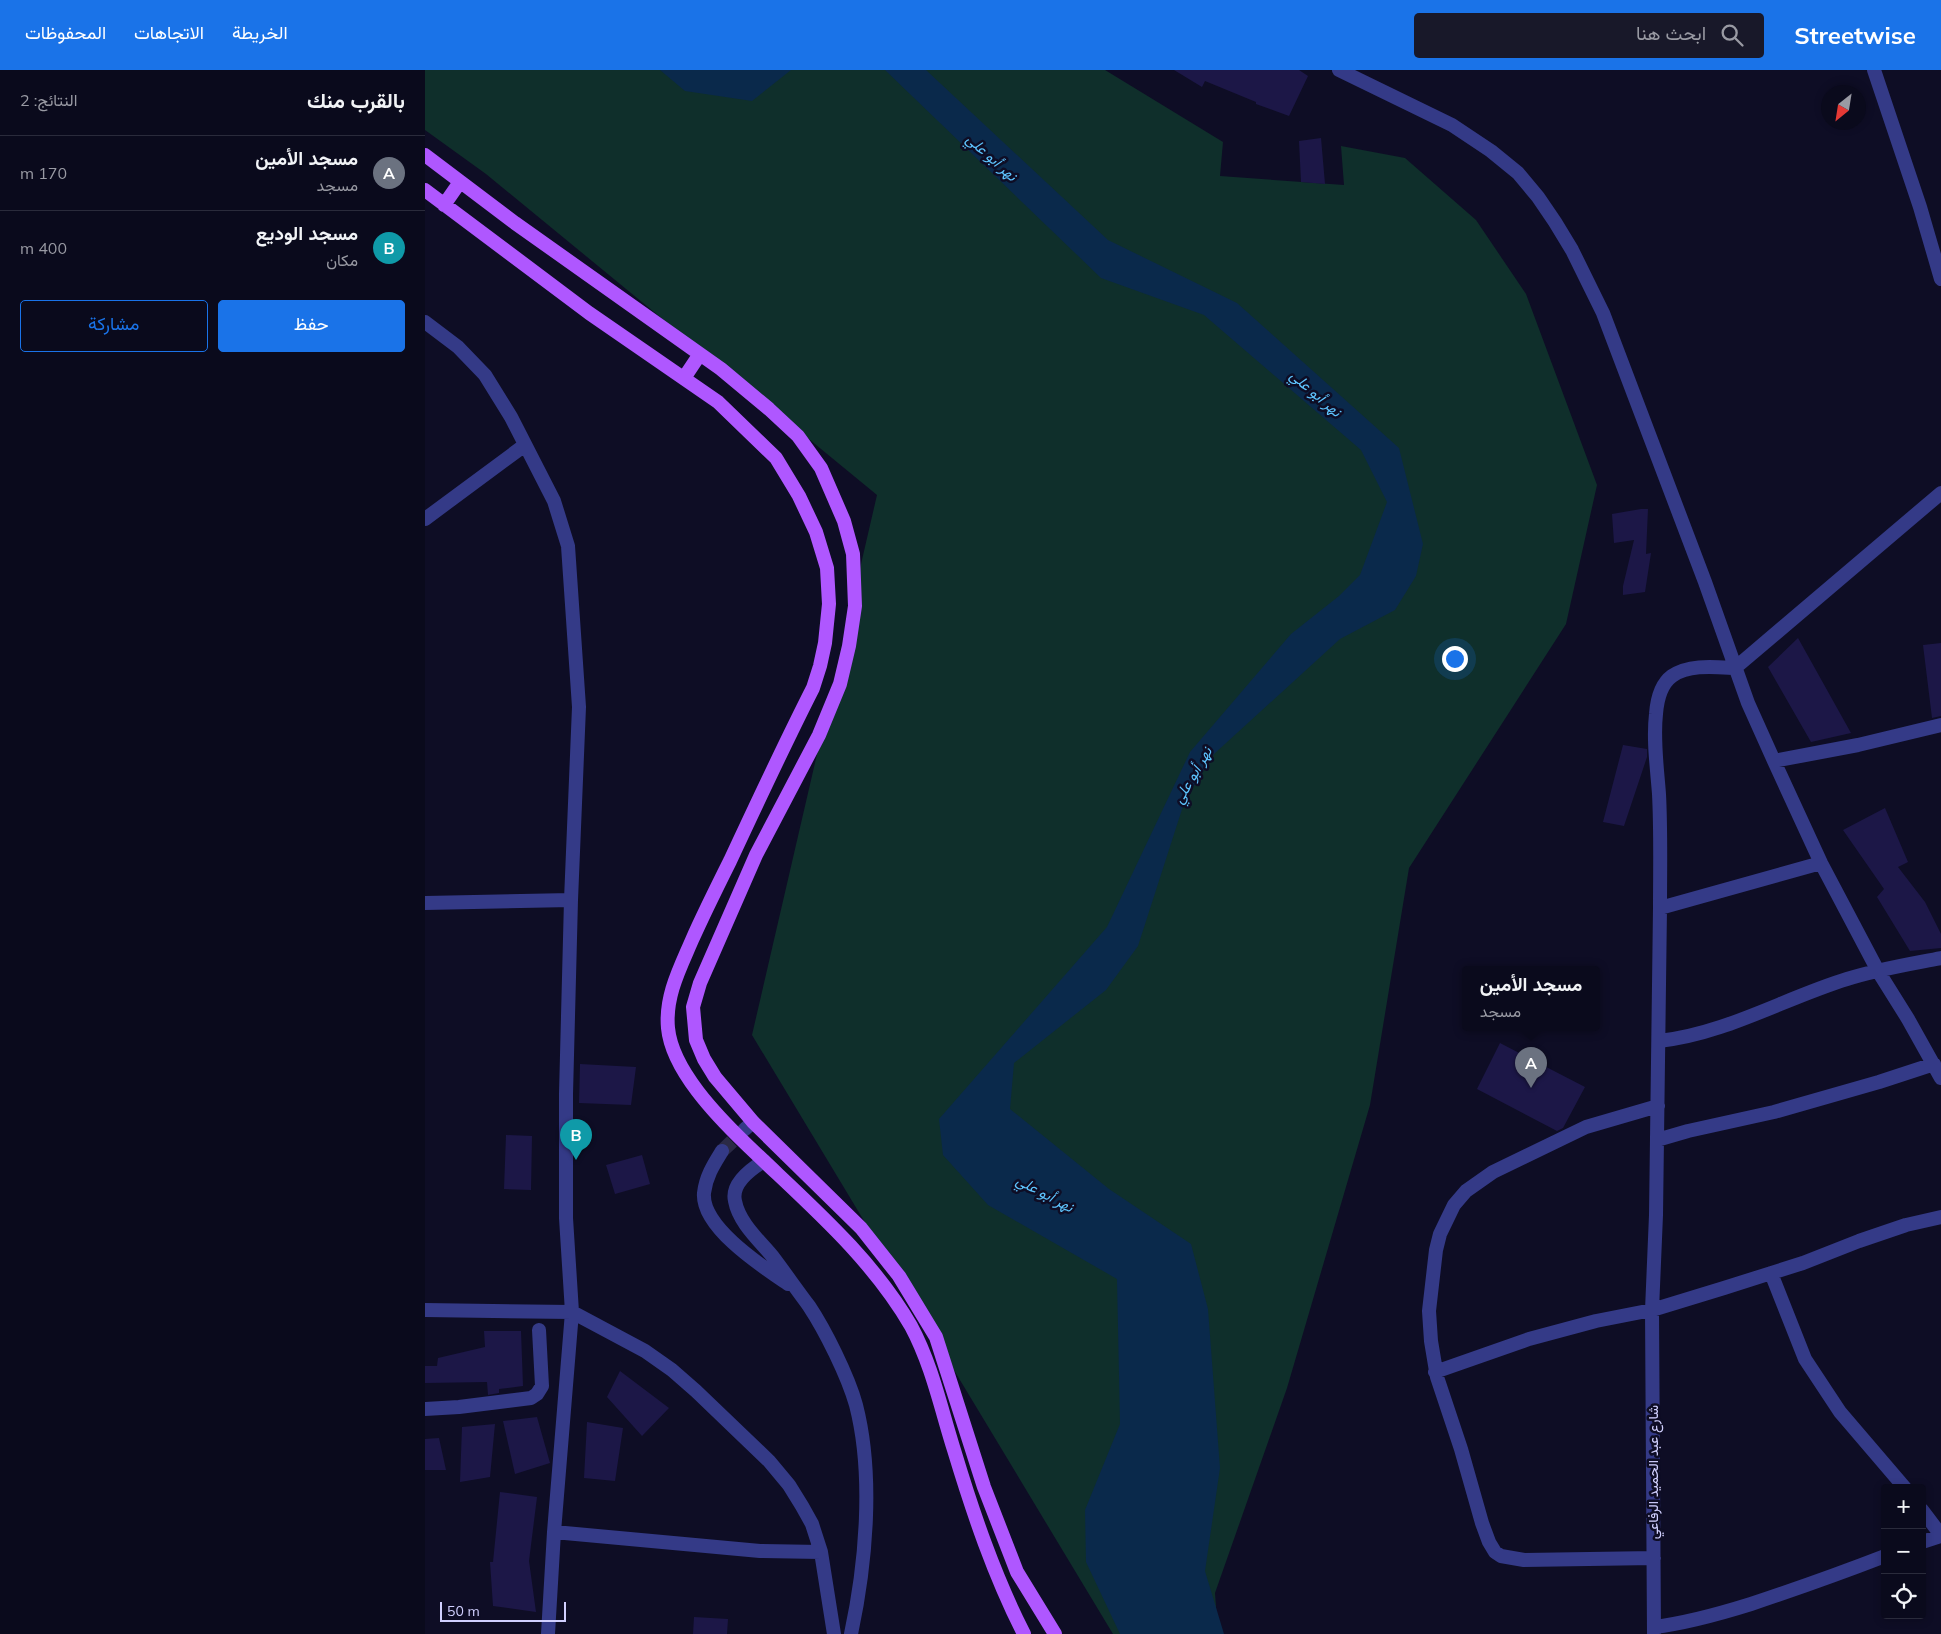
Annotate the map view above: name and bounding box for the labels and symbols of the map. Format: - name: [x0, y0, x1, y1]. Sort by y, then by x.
- north arrow: [1821, 85, 1866, 130]
- water label: نهر أبو علي: [960, 129, 1022, 188]
- water label: نهر أبو علي: [1284, 365, 1346, 423]
- your location: [1442, 646, 1468, 672]
- water label: نهر أبو علي: [1168, 743, 1219, 808]
- pin: A: [1515, 1047, 1547, 1088]
- pin: B: [560, 1119, 592, 1160]
- water label: نهر أبو علي: [1012, 1170, 1078, 1219]
- street label: شارع عبد الحميد الرفاعي: [1644, 1405, 1665, 1539]
- scale bar: [440, 1599, 566, 1622]

